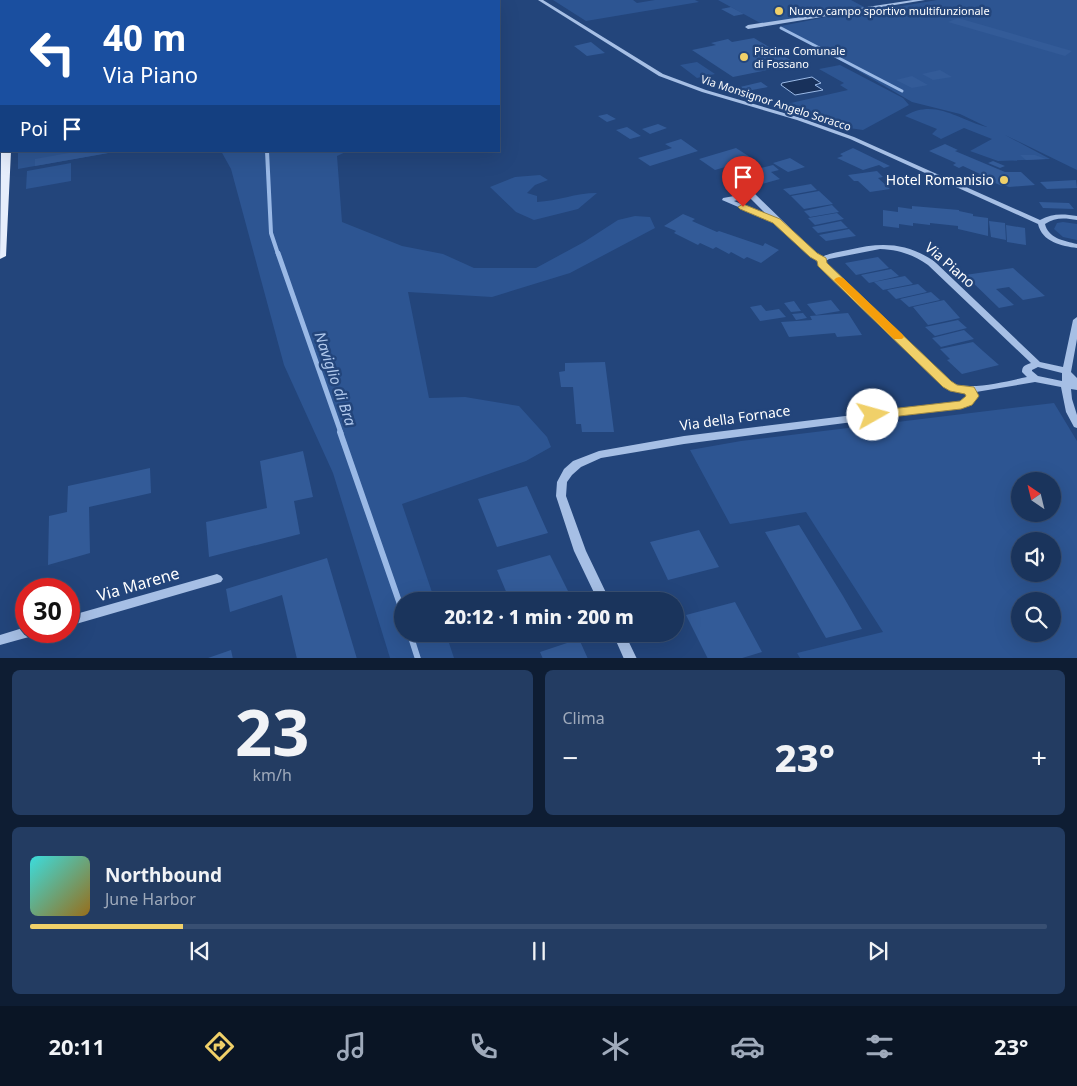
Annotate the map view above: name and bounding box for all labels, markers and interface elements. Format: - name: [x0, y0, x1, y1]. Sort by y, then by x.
- place label: Nuovo campo sportivo multifunzionale: [789, 3, 990, 18]
- marker: Nuovo campo sportivo multifunzionale: [773, 5, 785, 17]
- text: 40 m: [103, 14, 186, 61]
- icon: left: [20, 20, 85, 85]
- place label: Piscina Comunale di Fossano: [754, 43, 845, 71]
- marker: Piscina Comunale di Fossano: [738, 51, 750, 63]
- text: Via Piano: [103, 59, 198, 89]
- street label: Via Monsignor Angelo Soracco: [699, 71, 854, 134]
- icon: arrive: [58, 115, 86, 143]
- text: Poi: [20, 116, 48, 142]
- pin: [722, 156, 764, 207]
- icon: arrive: [729, 163, 757, 191]
- place label: Hotel Romanisio: [886, 170, 994, 189]
- marker: Hotel Romanisio: [998, 174, 1010, 186]
- street label: Via Piano: [921, 238, 979, 292]
- water label: Naviglio di Bra: [310, 329, 362, 429]
- position arrow: [846, 388, 898, 440]
- street label: Via della Fornace: [678, 400, 791, 435]
- north arrow: [1011, 472, 1061, 522]
- map controls: [1011, 472, 1061, 642]
- button: sound: [1011, 532, 1061, 582]
- street label: Via Marene: [94, 562, 182, 606]
- speed limit sign: 30: [15, 578, 80, 643]
- button: search: [1011, 592, 1061, 642]
- text: 20:12 · 1 min · 200 m: [444, 604, 634, 630]
- text: 23: [235, 687, 309, 775]
- text: Clima: [563, 707, 605, 729]
- text: 23°: [775, 731, 835, 783]
- text: −: [563, 738, 579, 776]
- text: +: [1031, 738, 1047, 776]
- text: km/h: [253, 764, 292, 786]
- text: Northbound: [105, 862, 222, 888]
- text: June Harbor: [105, 888, 196, 910]
- icon: previous: [186, 937, 214, 965]
- icon: pause: [525, 937, 553, 965]
- icon: next: [864, 937, 892, 965]
- icon: directions: [202, 1029, 237, 1064]
- icon: music: [334, 1029, 369, 1064]
- icon: phone: [466, 1029, 501, 1064]
- icon: climate: [598, 1029, 633, 1064]
- icon: car: [730, 1029, 765, 1064]
- icon: filters: [862, 1029, 897, 1064]
- text: 20:11: [48, 1031, 105, 1061]
- text: 23°: [994, 1031, 1028, 1061]

